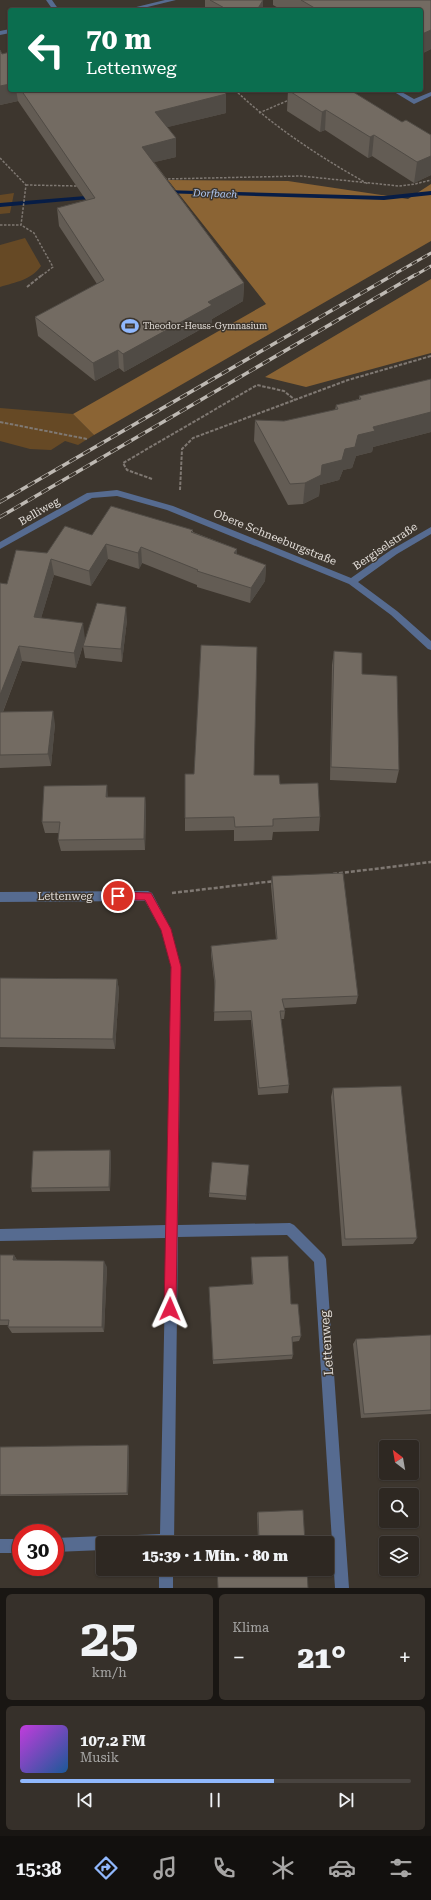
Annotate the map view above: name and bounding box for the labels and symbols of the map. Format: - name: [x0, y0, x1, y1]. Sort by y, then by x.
- water label: Dorfbach: [192, 187, 237, 200]
- sports icon: Theodor-Heuss-Gymnasium: [120, 316, 140, 336]
- place label: Theodor-Heuss-Gymnasium: [143, 321, 267, 331]
- street label: Belliweg: [17, 494, 63, 528]
- street label: Obere Schneeburgstraße: [211, 507, 338, 568]
- street label: Bergiselstraße: [351, 520, 420, 573]
- pin: [101, 879, 135, 913]
- street label: Lettenweg: [37, 890, 93, 903]
- position arrow: [149, 1288, 191, 1330]
- street label: Lettenweg: [317, 1309, 336, 1376]
- north arrow: [379, 1440, 419, 1480]
- speed limit sign: 30: [12, 1524, 64, 1576]

